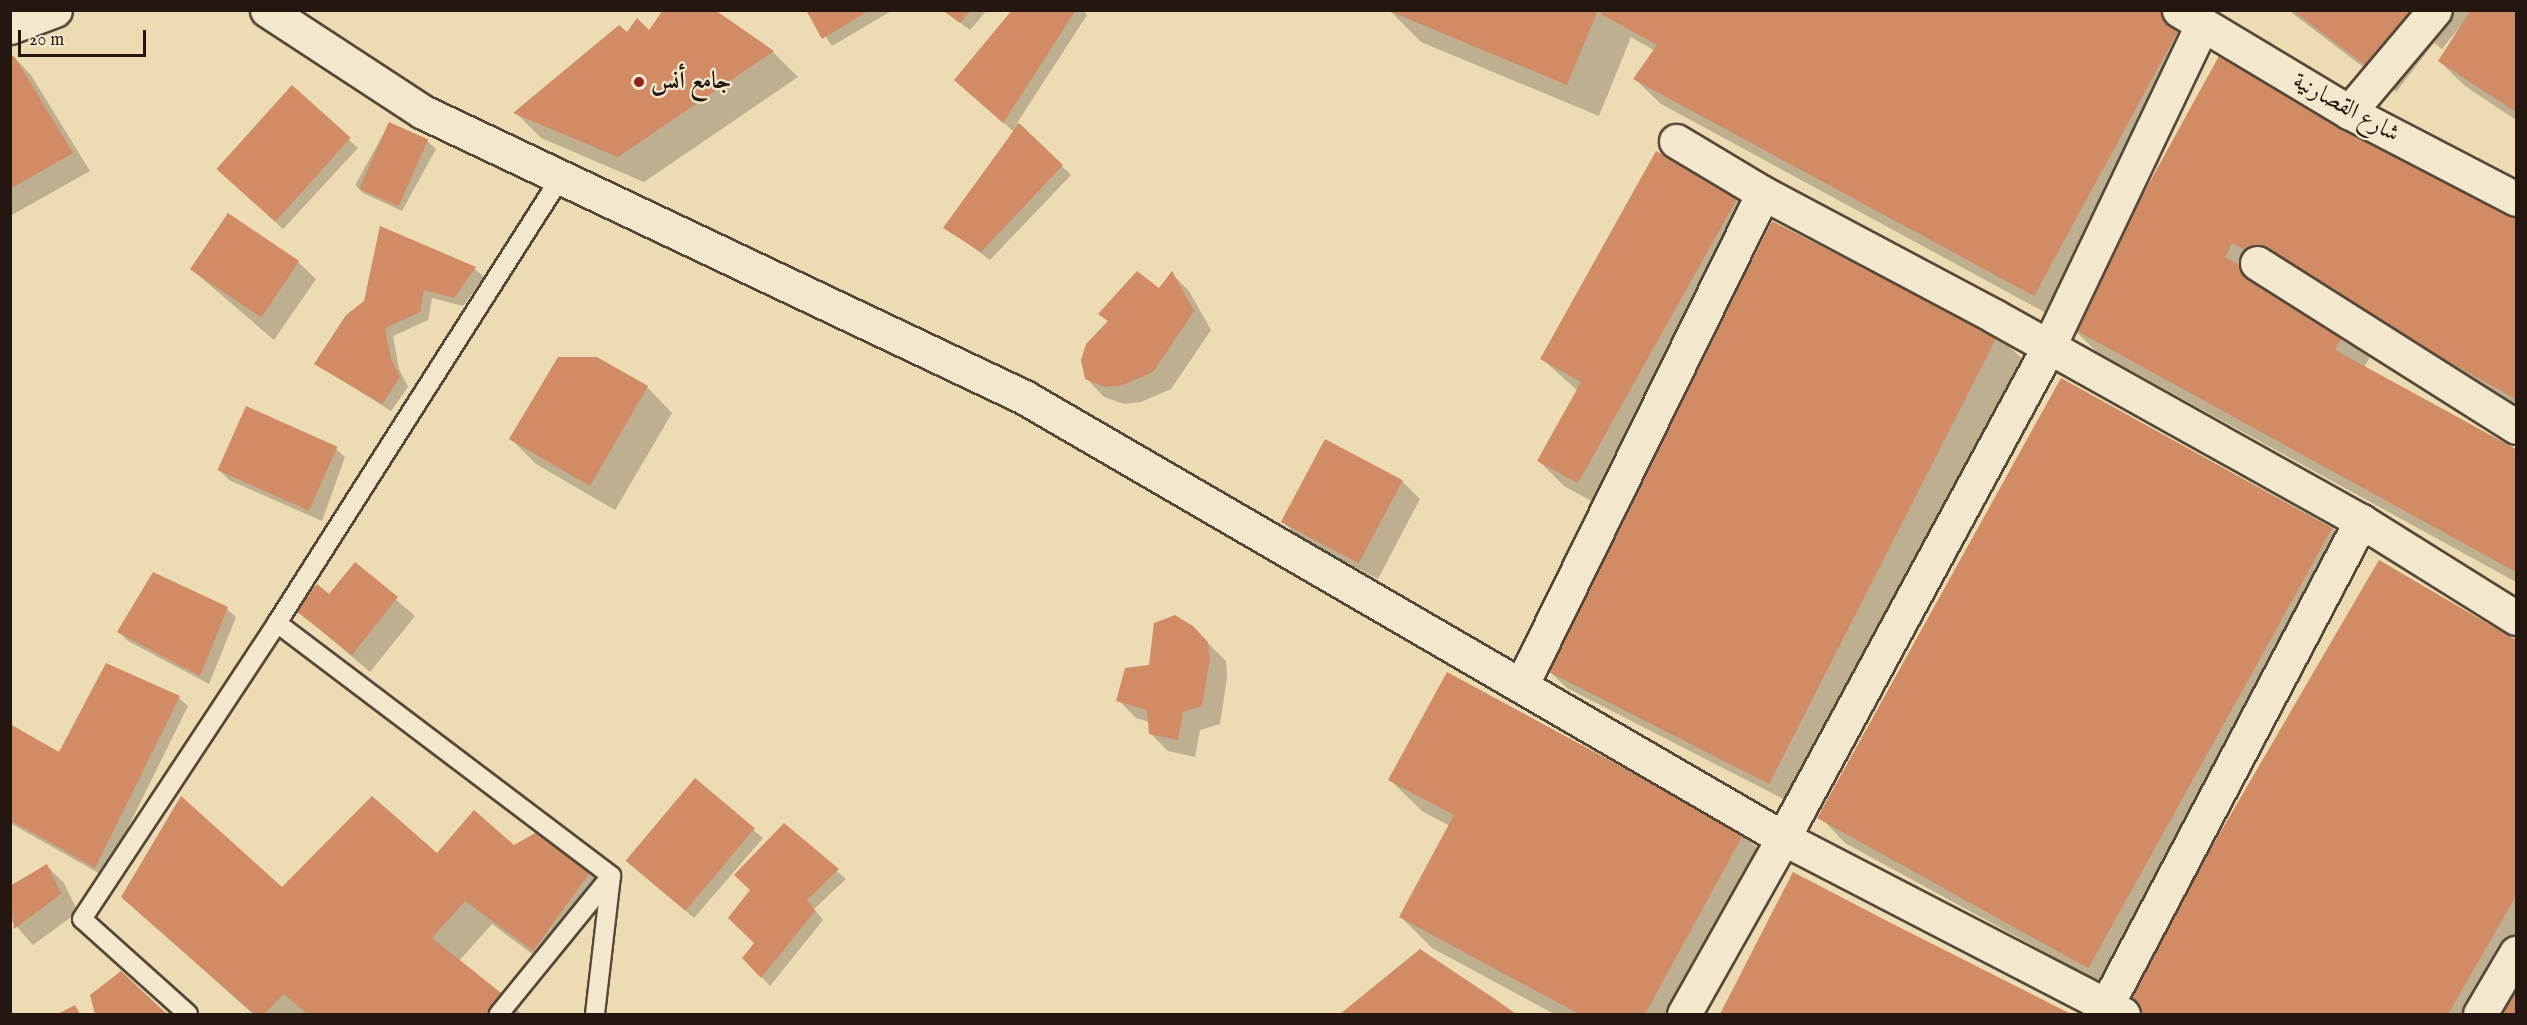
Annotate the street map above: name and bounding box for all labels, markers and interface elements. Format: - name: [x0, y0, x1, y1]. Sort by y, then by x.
- scale bar: [21, 18, 148, 56]
- text: 20 m: [29, 29, 64, 52]
- street label: شارع القصارنية: [2288, 67, 2404, 149]
- place label: جامع أنس: [651, 68, 731, 96]
- marker: جامع أنس: [632, 75, 646, 89]

